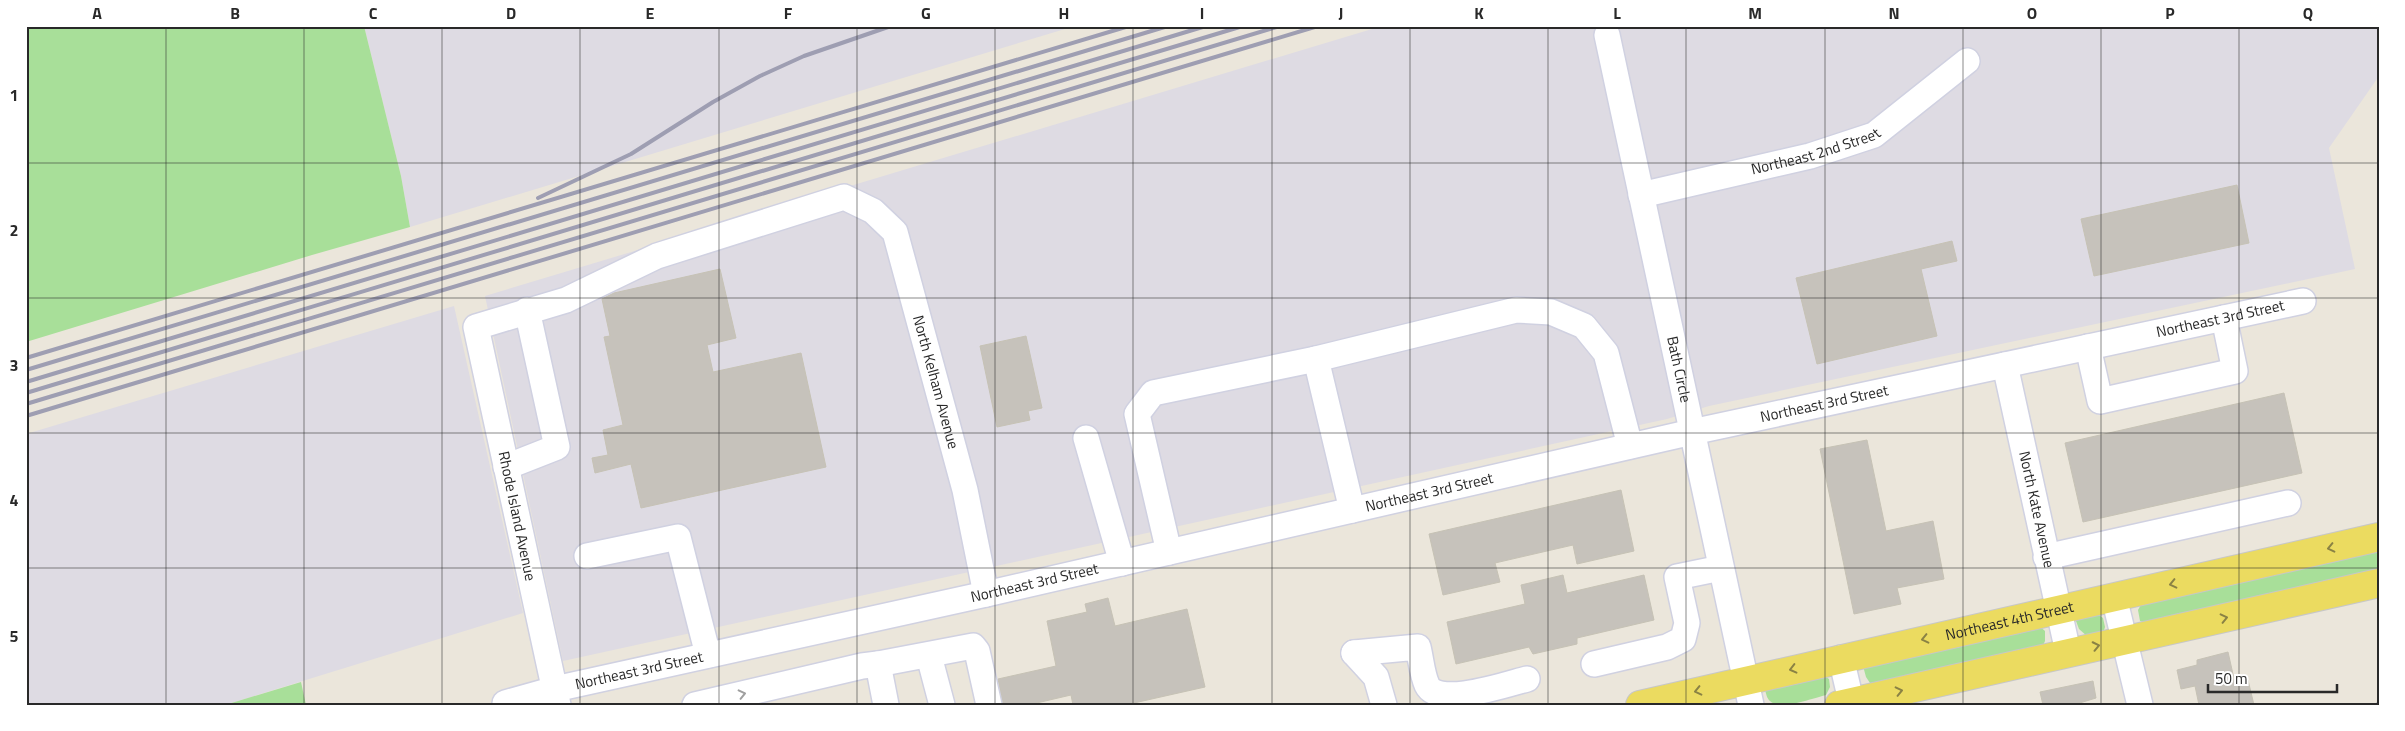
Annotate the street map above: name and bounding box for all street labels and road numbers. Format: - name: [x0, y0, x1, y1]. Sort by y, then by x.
- street label: Northeast 2nd Street: [1749, 121, 1886, 180]
- street label: Northeast 3rd Street: [2154, 293, 2287, 343]
- street label: North Kelham Avenue: [907, 313, 965, 451]
- street label: Bath Circle: [1661, 334, 1698, 405]
- street label: Northeast 3rd Street: [1758, 378, 1891, 428]
- street label: Rhode Island Avenue: [493, 449, 542, 583]
- street label: North Kate Avenue: [2013, 449, 2061, 570]
- street label: Northeast 3rd Street: [1363, 466, 1496, 518]
- street label: Northeast 3rd Street: [968, 556, 1101, 608]
- street label: Northeast 4th Street: [1943, 595, 2077, 646]
- street label: Northeast 3rd Street: [573, 645, 706, 695]

